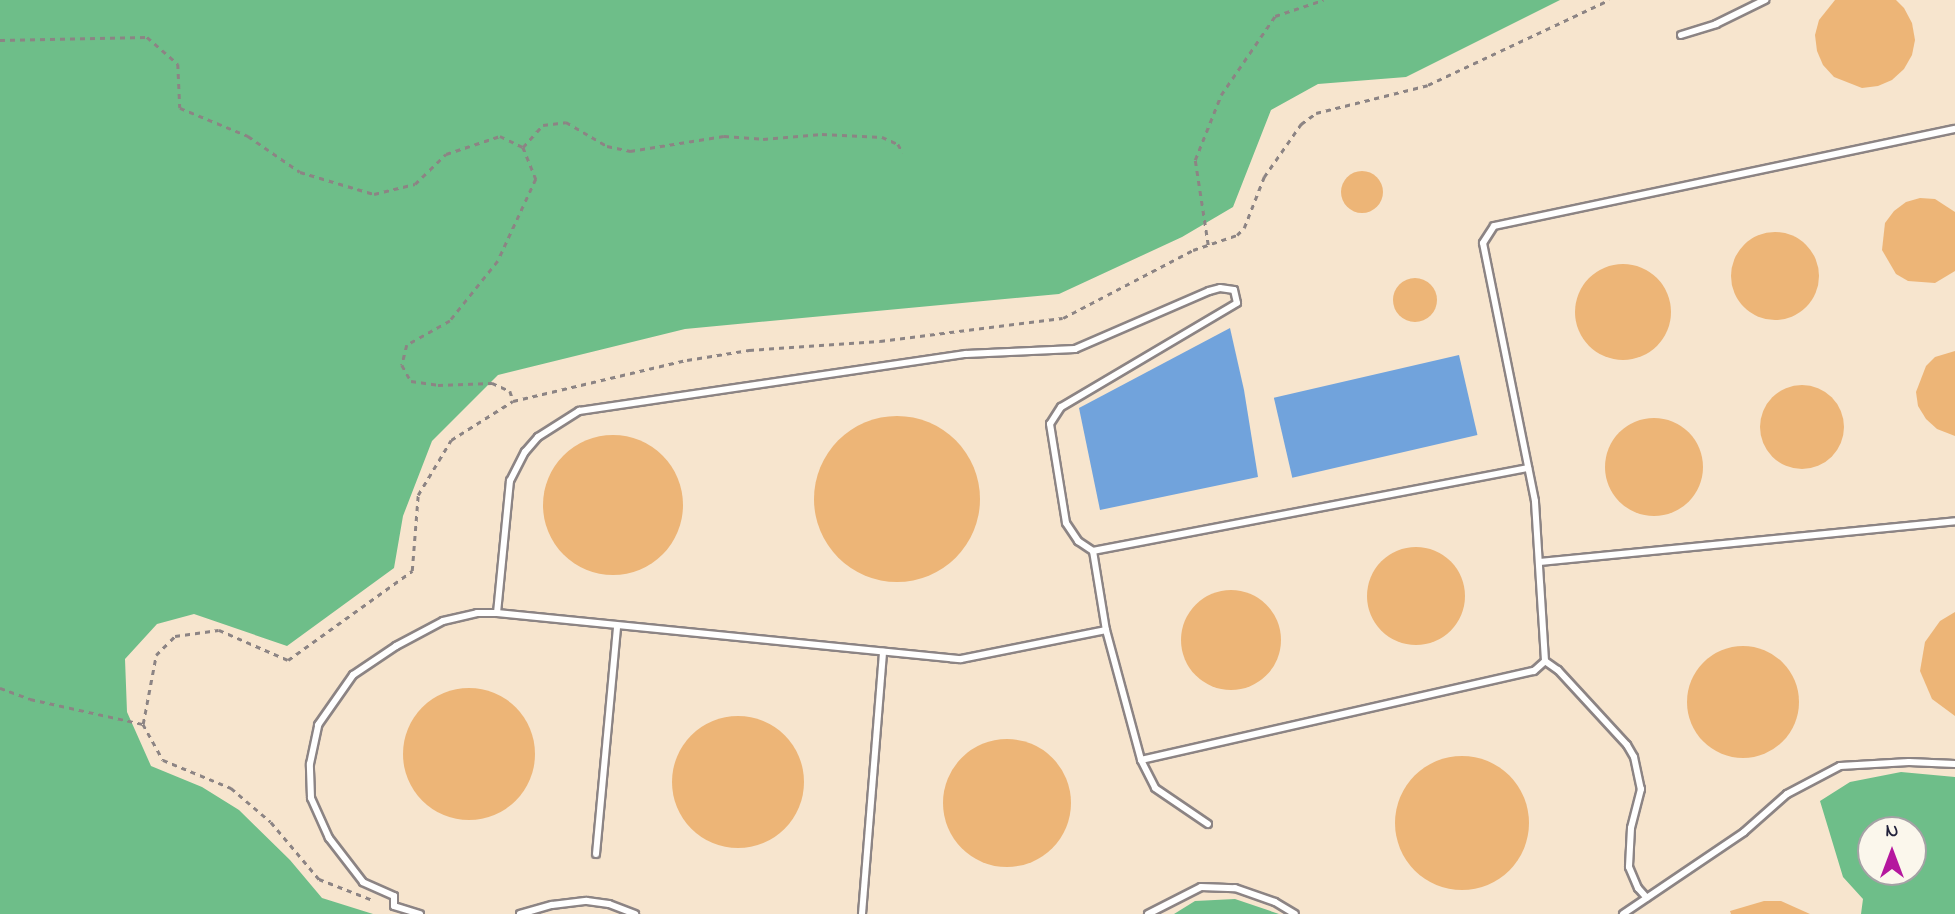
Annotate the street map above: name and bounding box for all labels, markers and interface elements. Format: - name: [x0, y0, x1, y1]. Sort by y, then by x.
- north arrow: [1857, 816, 1927, 886]
- text: N: [1886, 818, 1898, 845]

